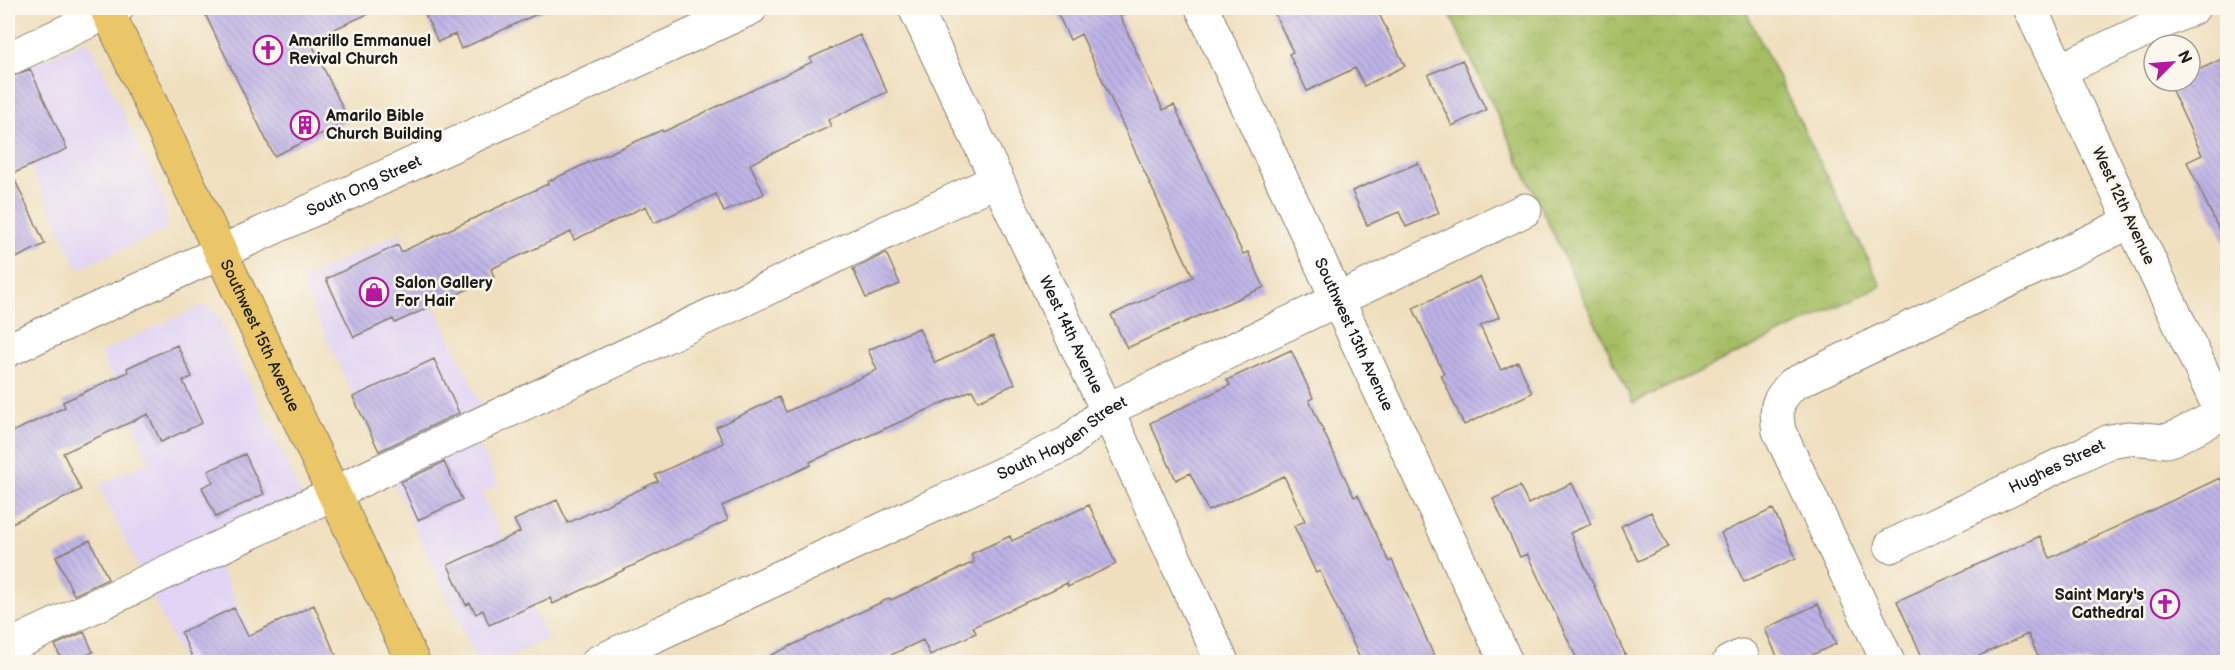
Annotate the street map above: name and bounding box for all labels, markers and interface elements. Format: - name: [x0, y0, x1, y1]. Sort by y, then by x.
- place label: Amarillo Emmanuel Revival Church: [288, 32, 431, 69]
- north arrow: [2142, 33, 2202, 93]
- church icon: Amarillo Emmanuel Revival Church: [252, 34, 284, 66]
- text: N: [2173, 48, 2195, 67]
- place label: Amarilo Bible Church Building: [325, 107, 442, 144]
- building icon: Amarilo Bible Church Building: [289, 109, 321, 141]
- street label: West 12th Avenue: [2087, 144, 2159, 268]
- street label: South Ong Street: [304, 151, 425, 221]
- street label: Southwest 13th Avenue: [1310, 255, 1398, 414]
- street label: Southwest 15th Avenue: [216, 257, 304, 415]
- street label: West 14th Avenue: [1035, 273, 1107, 397]
- place label: Salon Gallery For Hair: [395, 274, 493, 311]
- shop icon: Salon Gallery For Hair: [358, 276, 390, 308]
- street label: South Hayden Street: [994, 392, 1130, 484]
- street label: Hughes Street: [2006, 435, 2108, 498]
- place label: Saint Mary's Cathedral: [2055, 586, 2144, 623]
- church icon: Saint Mary's Cathedral: [2149, 588, 2181, 620]

